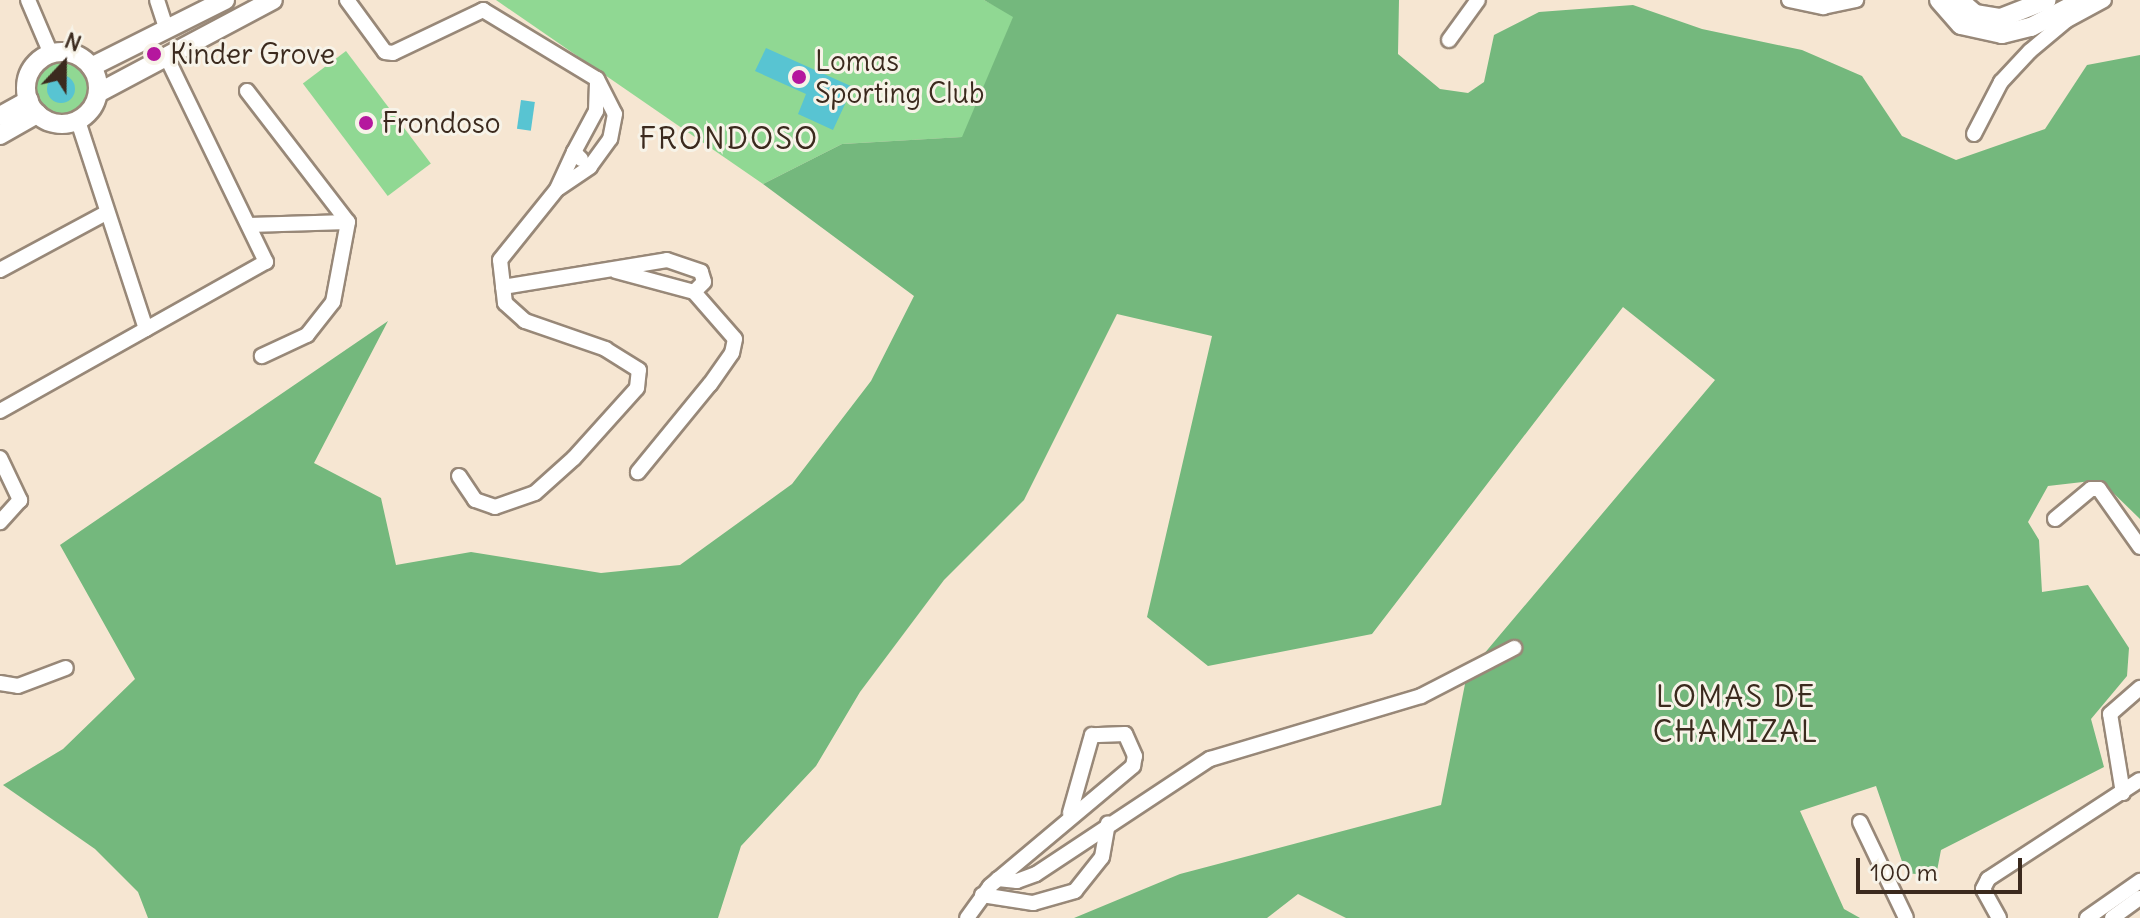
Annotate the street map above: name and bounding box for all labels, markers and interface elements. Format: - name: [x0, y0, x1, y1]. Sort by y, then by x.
- north arrow: [24, 24, 104, 104]
- text: N: [61, 26, 85, 58]
- place label: Kinder Grove: [170, 37, 335, 71]
- place label: Lomas Sporting Club: [815, 44, 984, 110]
- marker: Kinder Grove: [145, 45, 163, 63]
- marker: Lomas Sporting Club: [790, 68, 808, 86]
- place label: Frondoso: [382, 106, 500, 140]
- marker: Frondoso: [357, 114, 375, 132]
- district label: FRONDOSO: [639, 120, 819, 156]
- district label: LOMAS DE CHAMIZAL: [1653, 678, 1819, 748]
- scale bar: [1860, 842, 2026, 892]
- text: 100 m: [1870, 857, 1938, 887]

